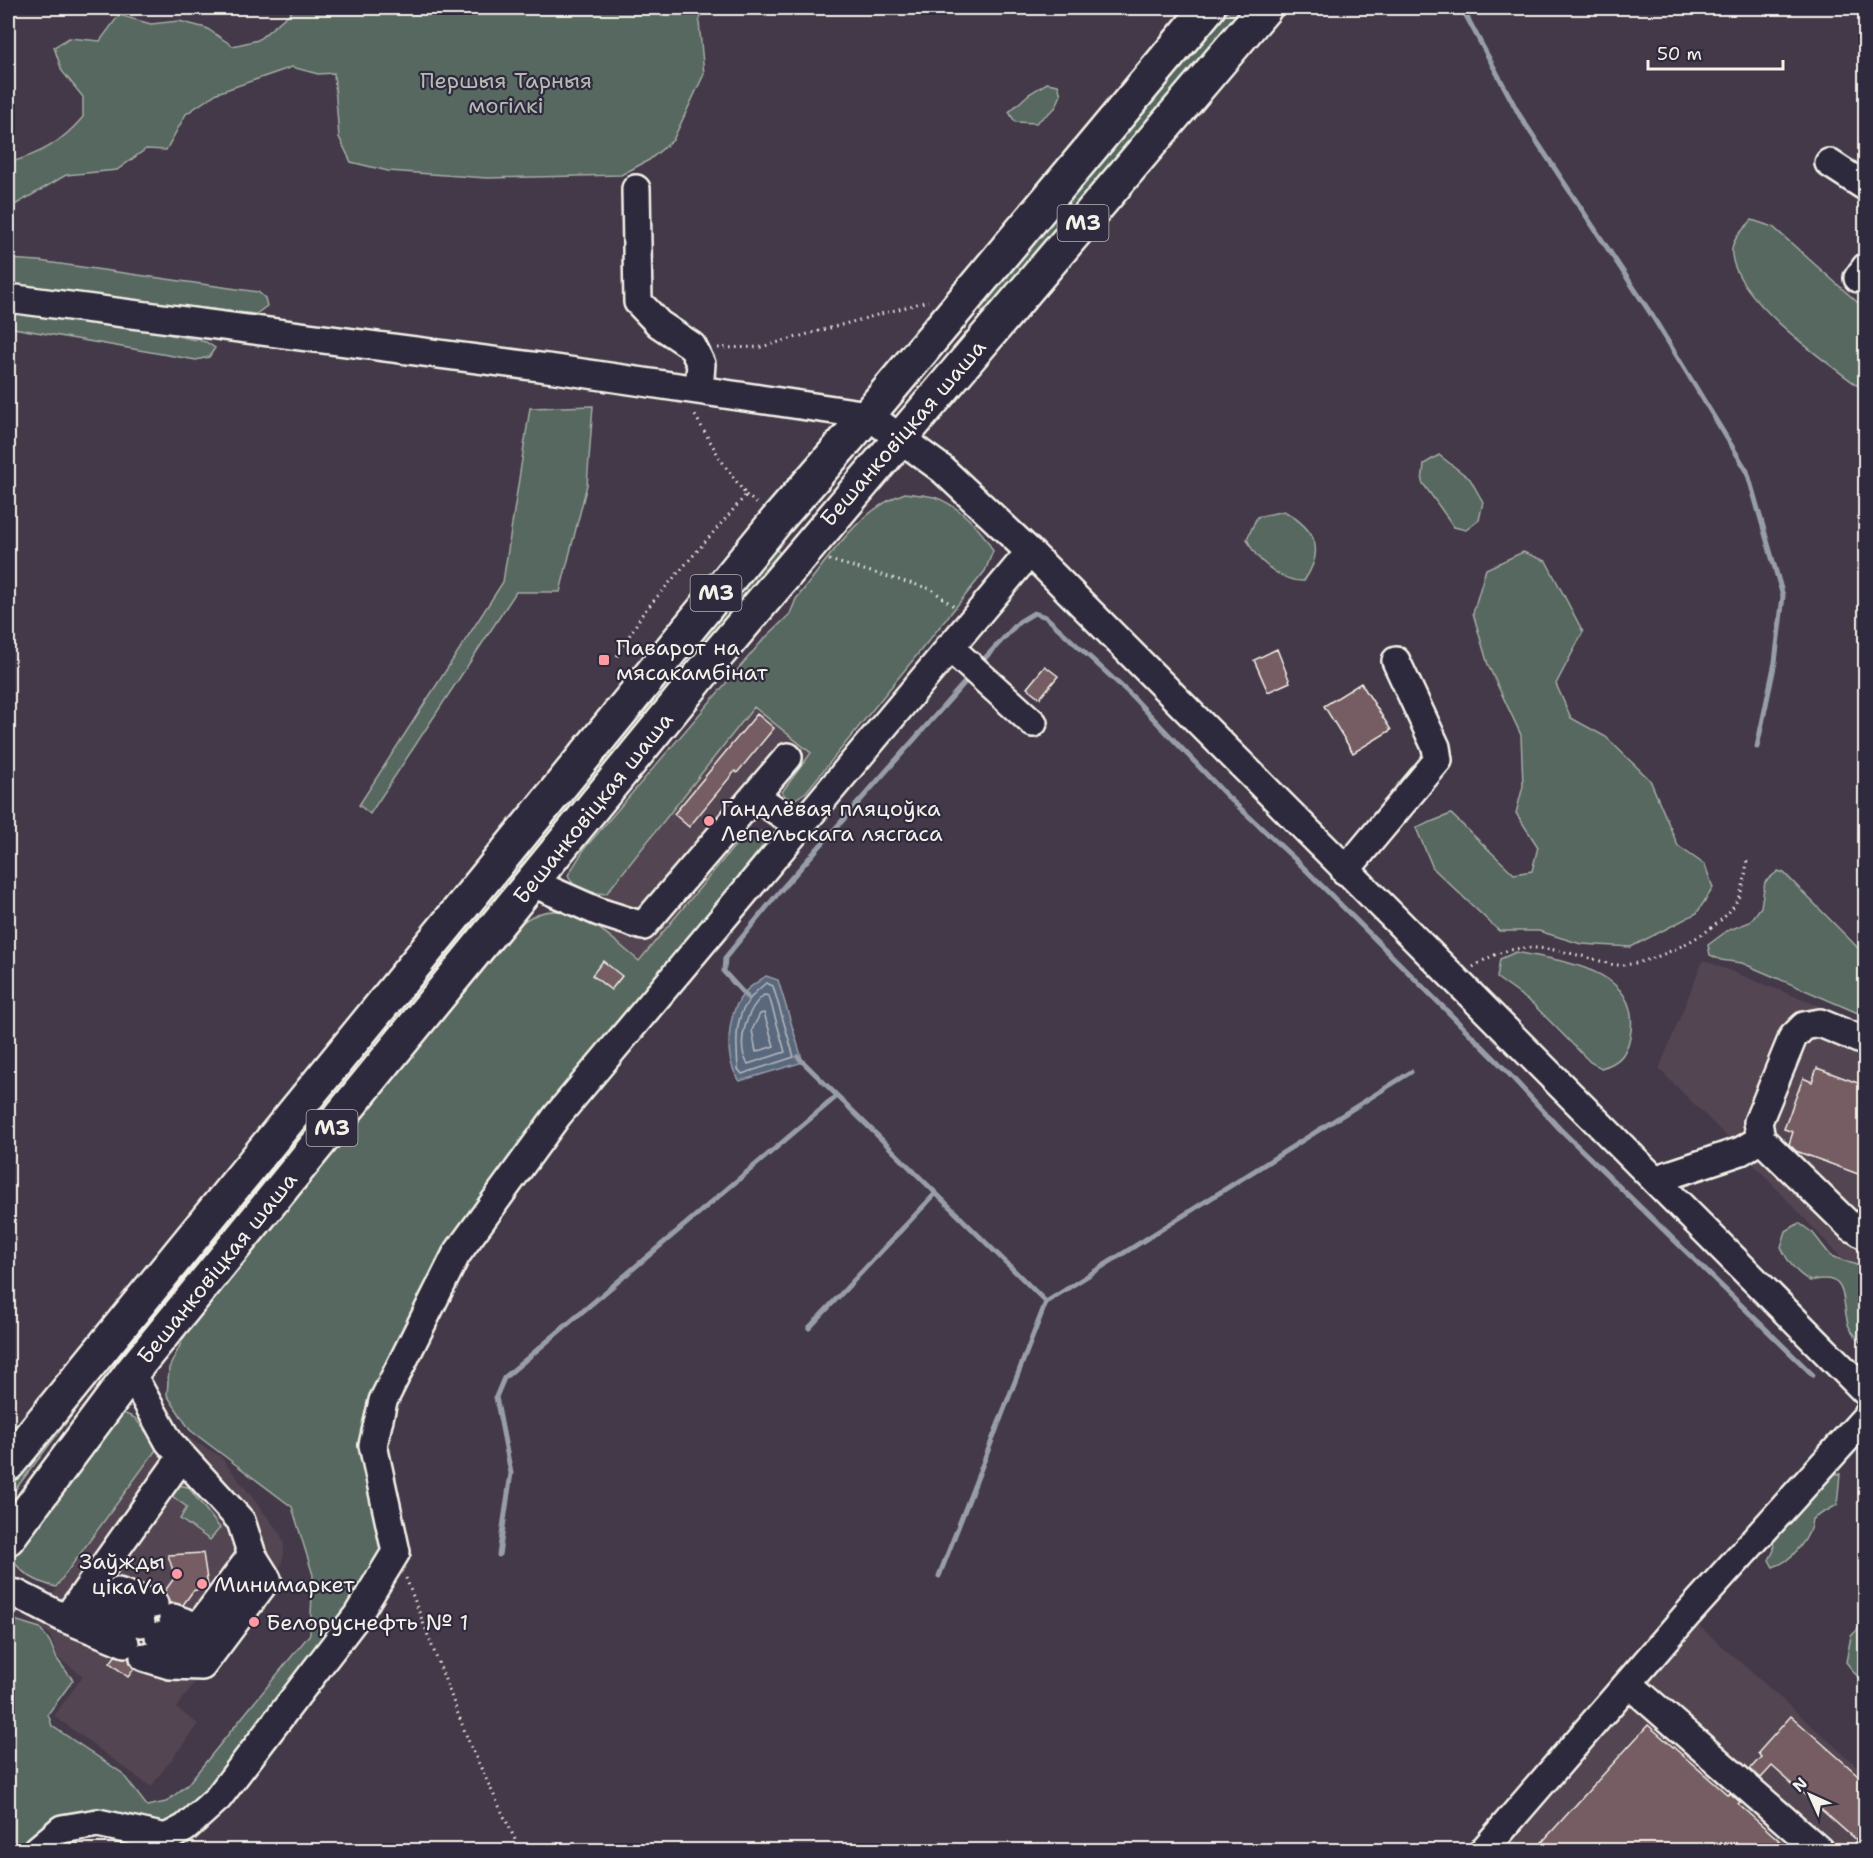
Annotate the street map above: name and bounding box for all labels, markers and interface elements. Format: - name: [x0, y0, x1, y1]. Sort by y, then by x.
- scale bar: [1648, 33, 1783, 71]
- text: 50 m: [1657, 42, 1702, 66]
- park label: Першыя Тарныя могілкі: [420, 66, 592, 120]
- road number: М3: [1058, 205, 1108, 241]
- street label: Бешанковіцкая шаша: [814, 333, 993, 533]
- road number: М3: [690, 575, 742, 611]
- place label: Паварот на мясакамбінат: [616, 633, 769, 687]
- marker: Паварот на мясакамбінат: [597, 653, 611, 667]
- street label: Бешанковіцкая шаша: [507, 706, 680, 910]
- place label: Гандлёвая пляцоўка Лепельскага лясгаса: [721, 794, 943, 848]
- marker: Гандлёвая пляцоўка Лепельскага лясгаса: [702, 814, 716, 828]
- road number: М3: [306, 1110, 358, 1146]
- street label: Бешанковіцкая шаша: [131, 1166, 304, 1370]
- place label: Заўжды цікаVа: [79, 1547, 165, 1601]
- marker: Заўжды цікаVа: [170, 1567, 184, 1581]
- place label: Минимаркет: [214, 1570, 355, 1599]
- marker: Минимаркет: [195, 1577, 209, 1591]
- place label: Белоруснефть № 1: [266, 1608, 469, 1637]
- marker: Белоруснефть № 1: [247, 1615, 261, 1629]
- north arrow: [1780, 1765, 1840, 1825]
- text: N: [1788, 1773, 1812, 1797]

